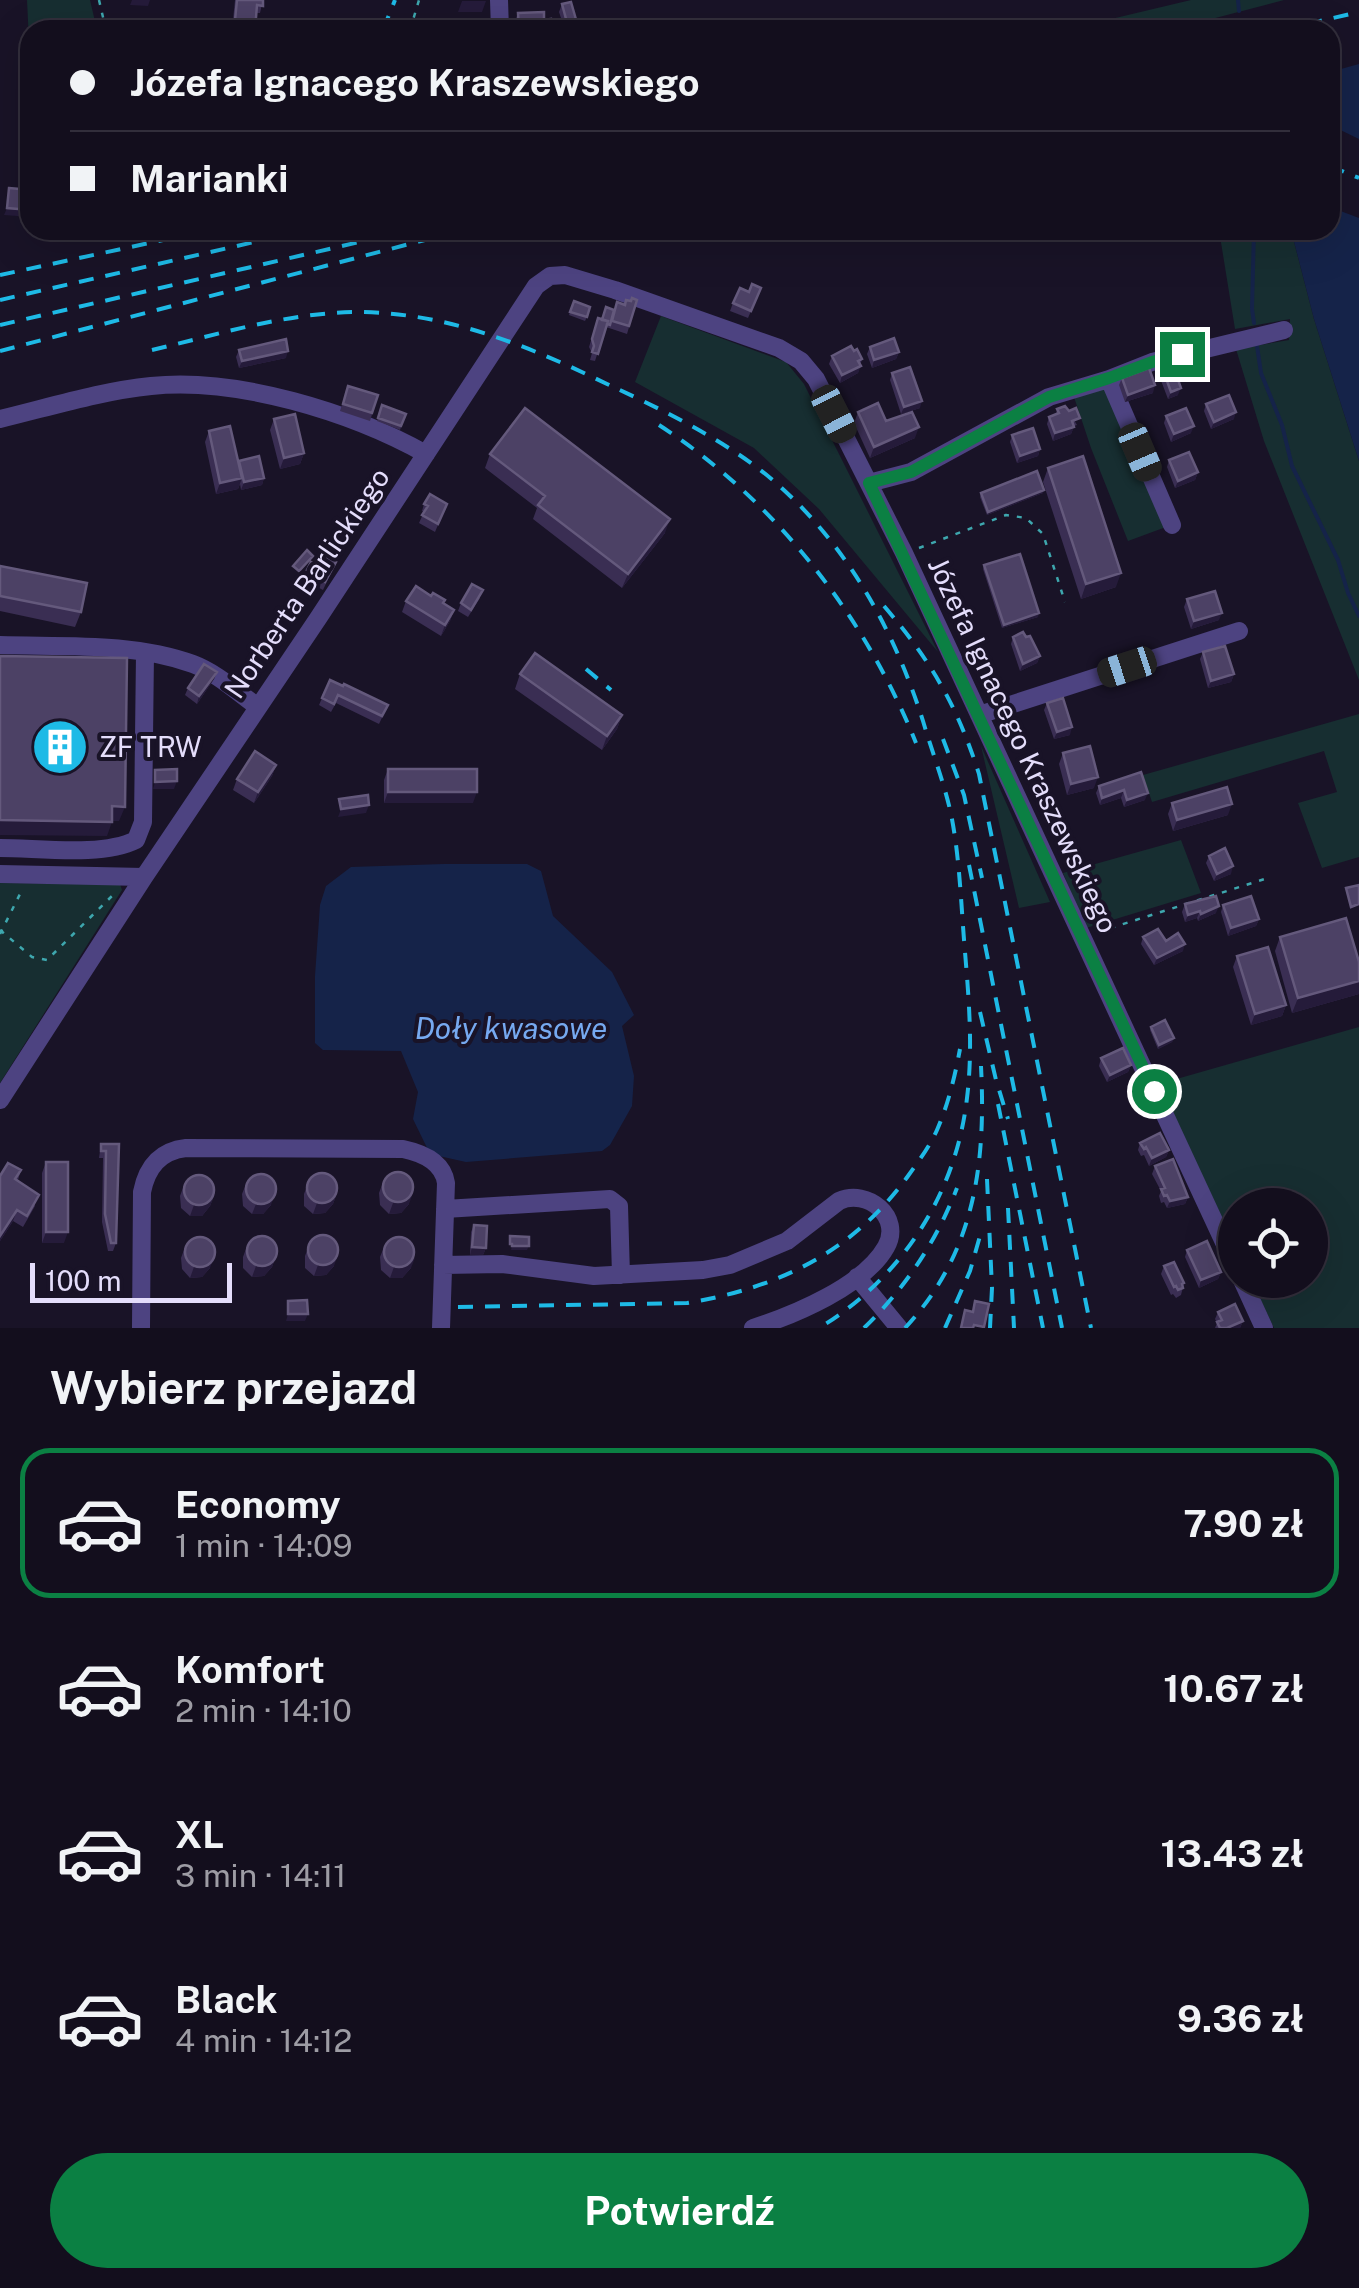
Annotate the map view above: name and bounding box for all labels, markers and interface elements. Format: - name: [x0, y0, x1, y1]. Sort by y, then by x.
- text: Józefa Ignacego Kraszewskiego: [130, 60, 700, 105]
- text: Marianki: [130, 156, 288, 201]
- route end: [1160, 332, 1205, 377]
- car: [807, 380, 861, 448]
- car: [1114, 419, 1166, 485]
- street label: Norberta Barlickiego: [217, 461, 396, 704]
- street label: Józefa Ignacego Kraszewskiego: [922, 552, 1125, 938]
- car: [1094, 643, 1160, 691]
- building icon: ZF TRW: [30, 717, 90, 777]
- place label: ZF TRW: [99, 730, 202, 763]
- water label: Doły kwasowe: [415, 1010, 607, 1046]
- route start: [1132, 1069, 1177, 1114]
- map controls: [1218, 1188, 1328, 1298]
- button: locate: [1218, 1188, 1328, 1298]
- scale bar: [30, 1258, 232, 1302]
- text: 100 m: [45, 1264, 122, 1297]
- text: Wybierz przejazd: [50, 1361, 417, 1414]
- icon: car: [55, 1478, 145, 1568]
- text: Economy: [175, 1482, 341, 1527]
- text: 7.90 zł: [1183, 1501, 1304, 1546]
- text: 1 min · 14:09: [175, 1527, 352, 1564]
- icon: car: [55, 1643, 145, 1733]
- text: Komfort: [175, 1647, 325, 1692]
- text: 10.67 zł: [1163, 1666, 1304, 1711]
- text: 2 min · 14:10: [175, 1692, 352, 1729]
- icon: car: [55, 1808, 145, 1898]
- text: XL: [175, 1812, 224, 1857]
- text: 13.43 zł: [1161, 1831, 1304, 1876]
- text: 3 min · 14:11: [175, 1857, 346, 1894]
- icon: car: [55, 1973, 145, 2063]
- text: Black: [175, 1977, 278, 2022]
- text: 9.36 zł: [1177, 1996, 1304, 2041]
- text: 4 min · 14:12: [175, 2022, 352, 2059]
- button: Potwierdź: [50, 2153, 1309, 2268]

